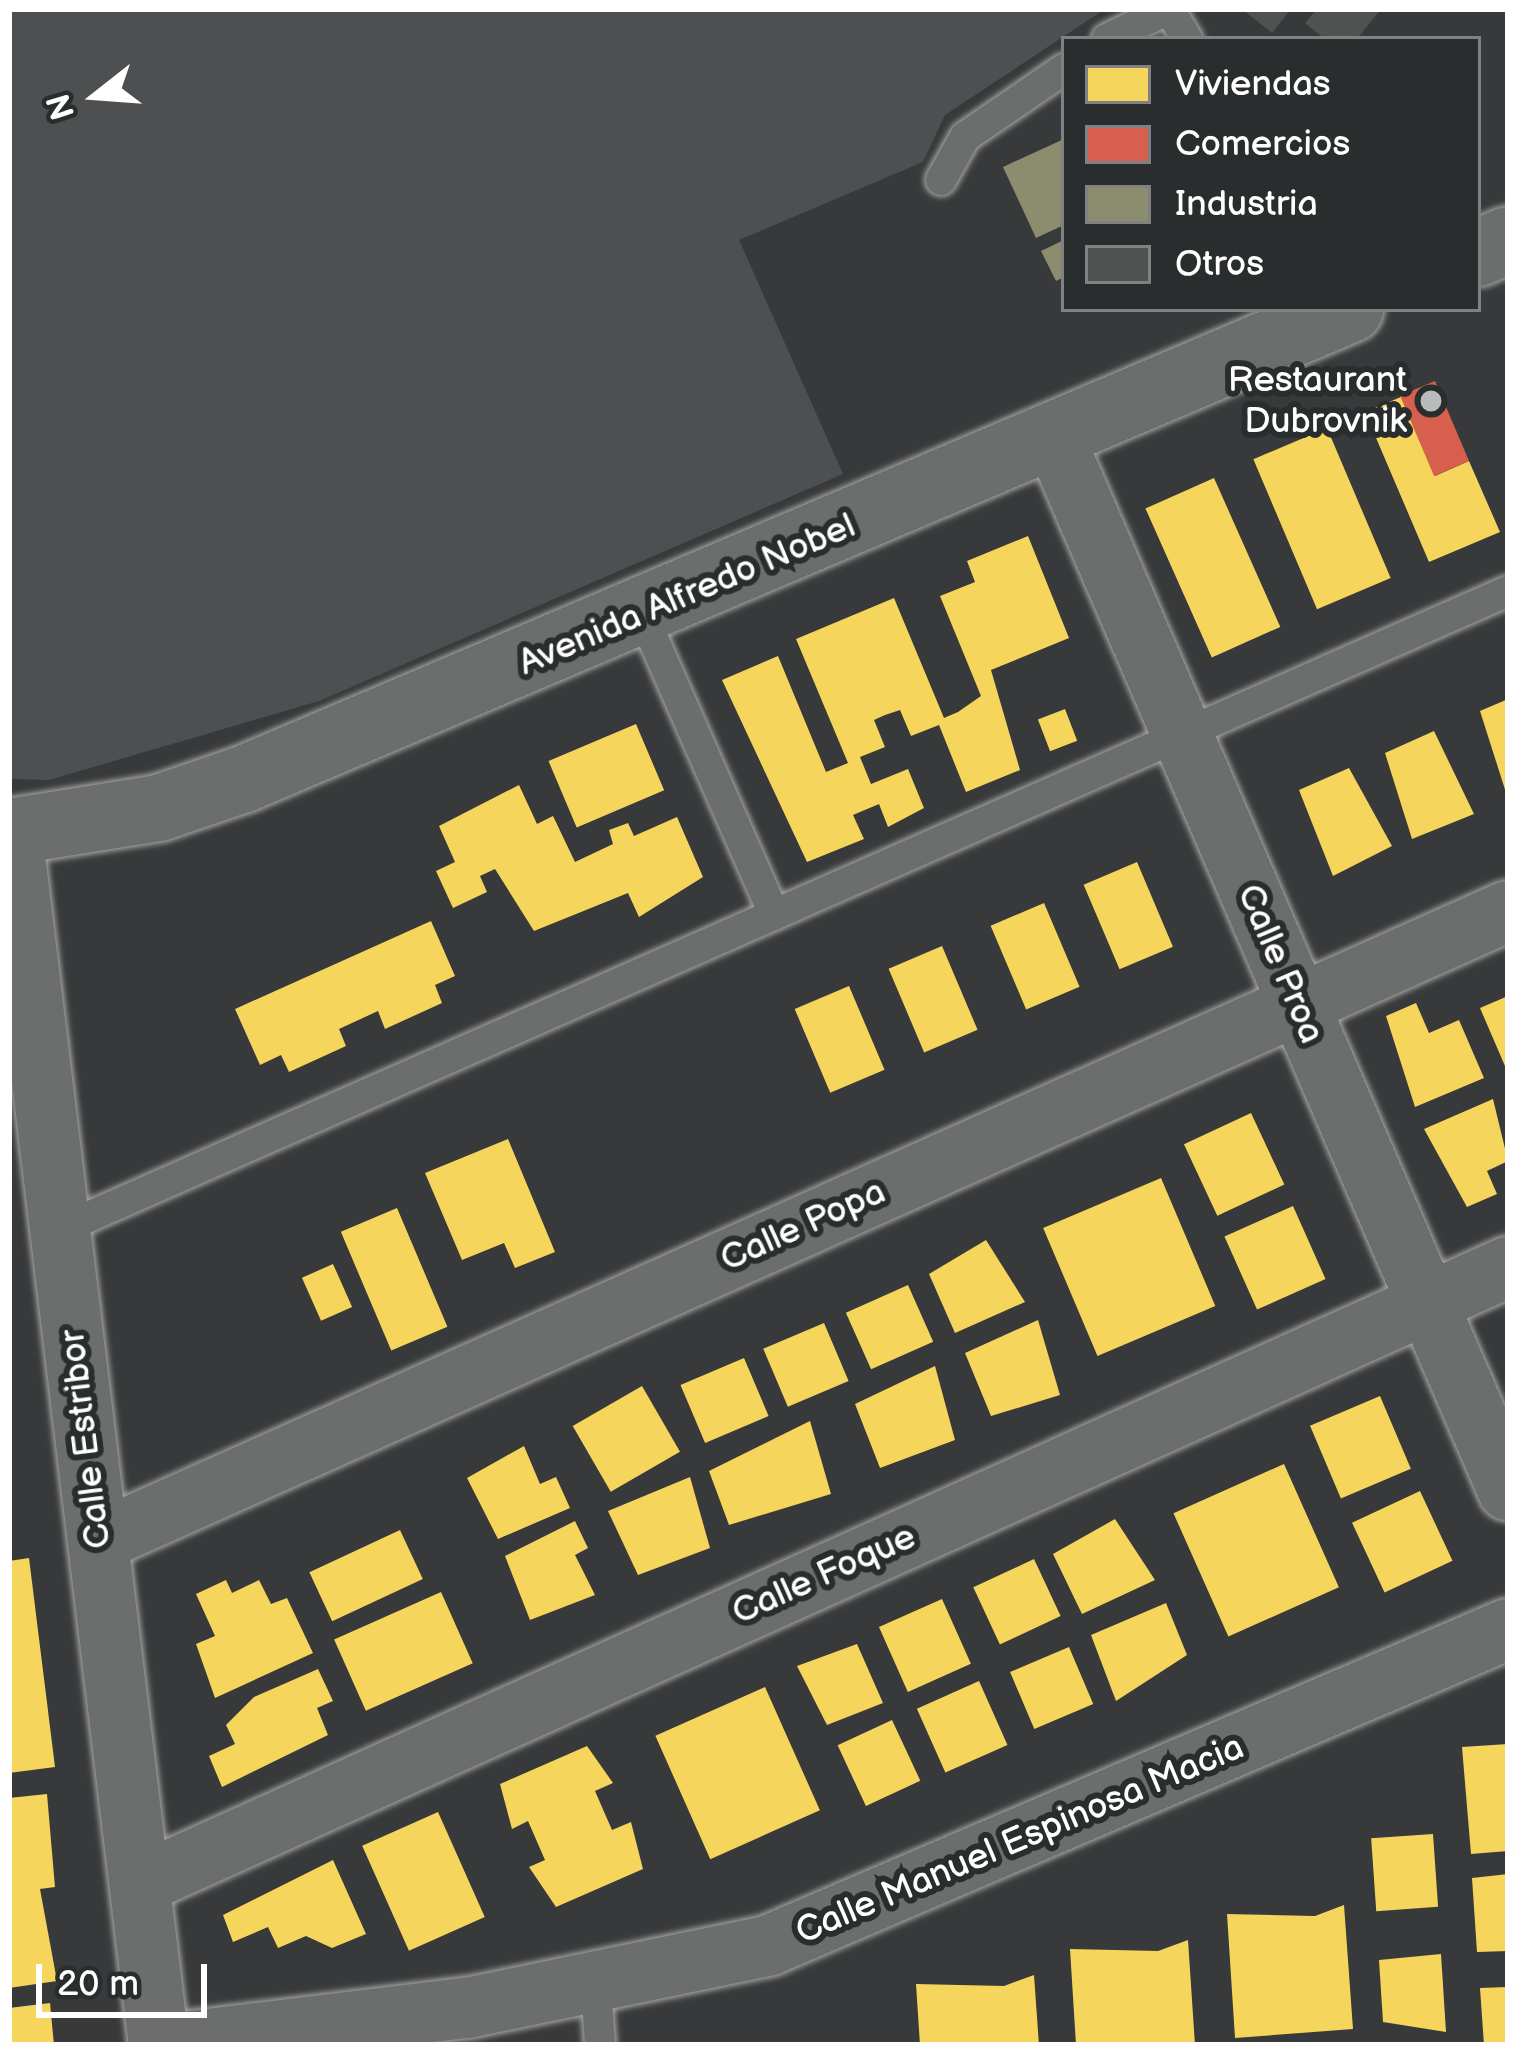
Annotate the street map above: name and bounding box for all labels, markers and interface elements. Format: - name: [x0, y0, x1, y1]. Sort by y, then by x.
- north arrow: [36, 36, 156, 156]
- legend: [1061, 36, 1481, 312]
- text: Viviendas: [1175, 63, 1331, 106]
- text: N: [39, 89, 84, 124]
- text: Comercios: [1175, 123, 1350, 166]
- text: Industria: [1175, 183, 1318, 226]
- text: Otros: [1175, 243, 1264, 286]
- place label: Restaurant Dubrovnik: [1228, 358, 1407, 443]
- marker: Restaurant Dubrovnik: [1418, 388, 1444, 414]
- street label: Avenida Alfredo Nobel: [512, 504, 862, 686]
- street label: Calle Proa: [1227, 878, 1333, 1050]
- street label: Calle Popa: [714, 1171, 892, 1281]
- street label: Calle Estribor: [51, 1327, 121, 1551]
- street label: Calle Foque: [726, 1515, 922, 1635]
- street label: Calle Manuel Espinosa Macia: [790, 1726, 1250, 1954]
- scale bar: [42, 1940, 213, 2014]
- text: 20 m: [57, 1963, 139, 2006]

